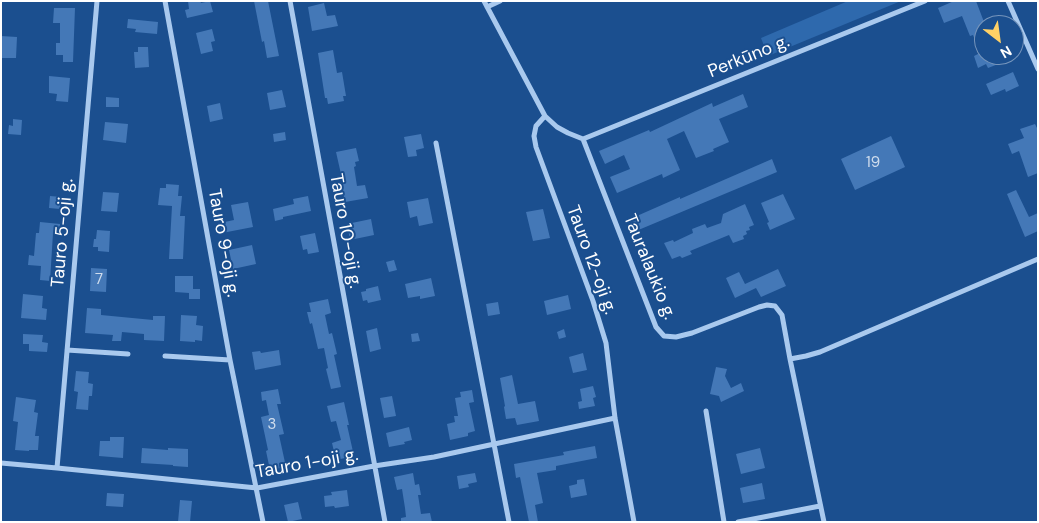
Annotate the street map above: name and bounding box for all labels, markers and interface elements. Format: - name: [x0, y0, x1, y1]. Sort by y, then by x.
- north arrow: [974, 15, 1024, 65]
- street label: Perkūno g.: [705, 31, 793, 83]
- text: N: [997, 42, 1015, 62]
- house number: 19: [866, 154, 880, 172]
- street label: Tauro 10-oji g.: [324, 172, 366, 290]
- street label: Tauro 5-oji g.: [47, 178, 79, 288]
- street label: Tauro 9-oji g.: [203, 187, 243, 299]
- street label: Tauro 12-oji g.: [561, 203, 621, 317]
- street label: Tauralaukio g.: [618, 211, 680, 323]
- house number: 7: [95, 271, 103, 289]
- house number: 3: [268, 416, 276, 434]
- street label: Tauro 1-oji g.: [254, 444, 360, 484]

